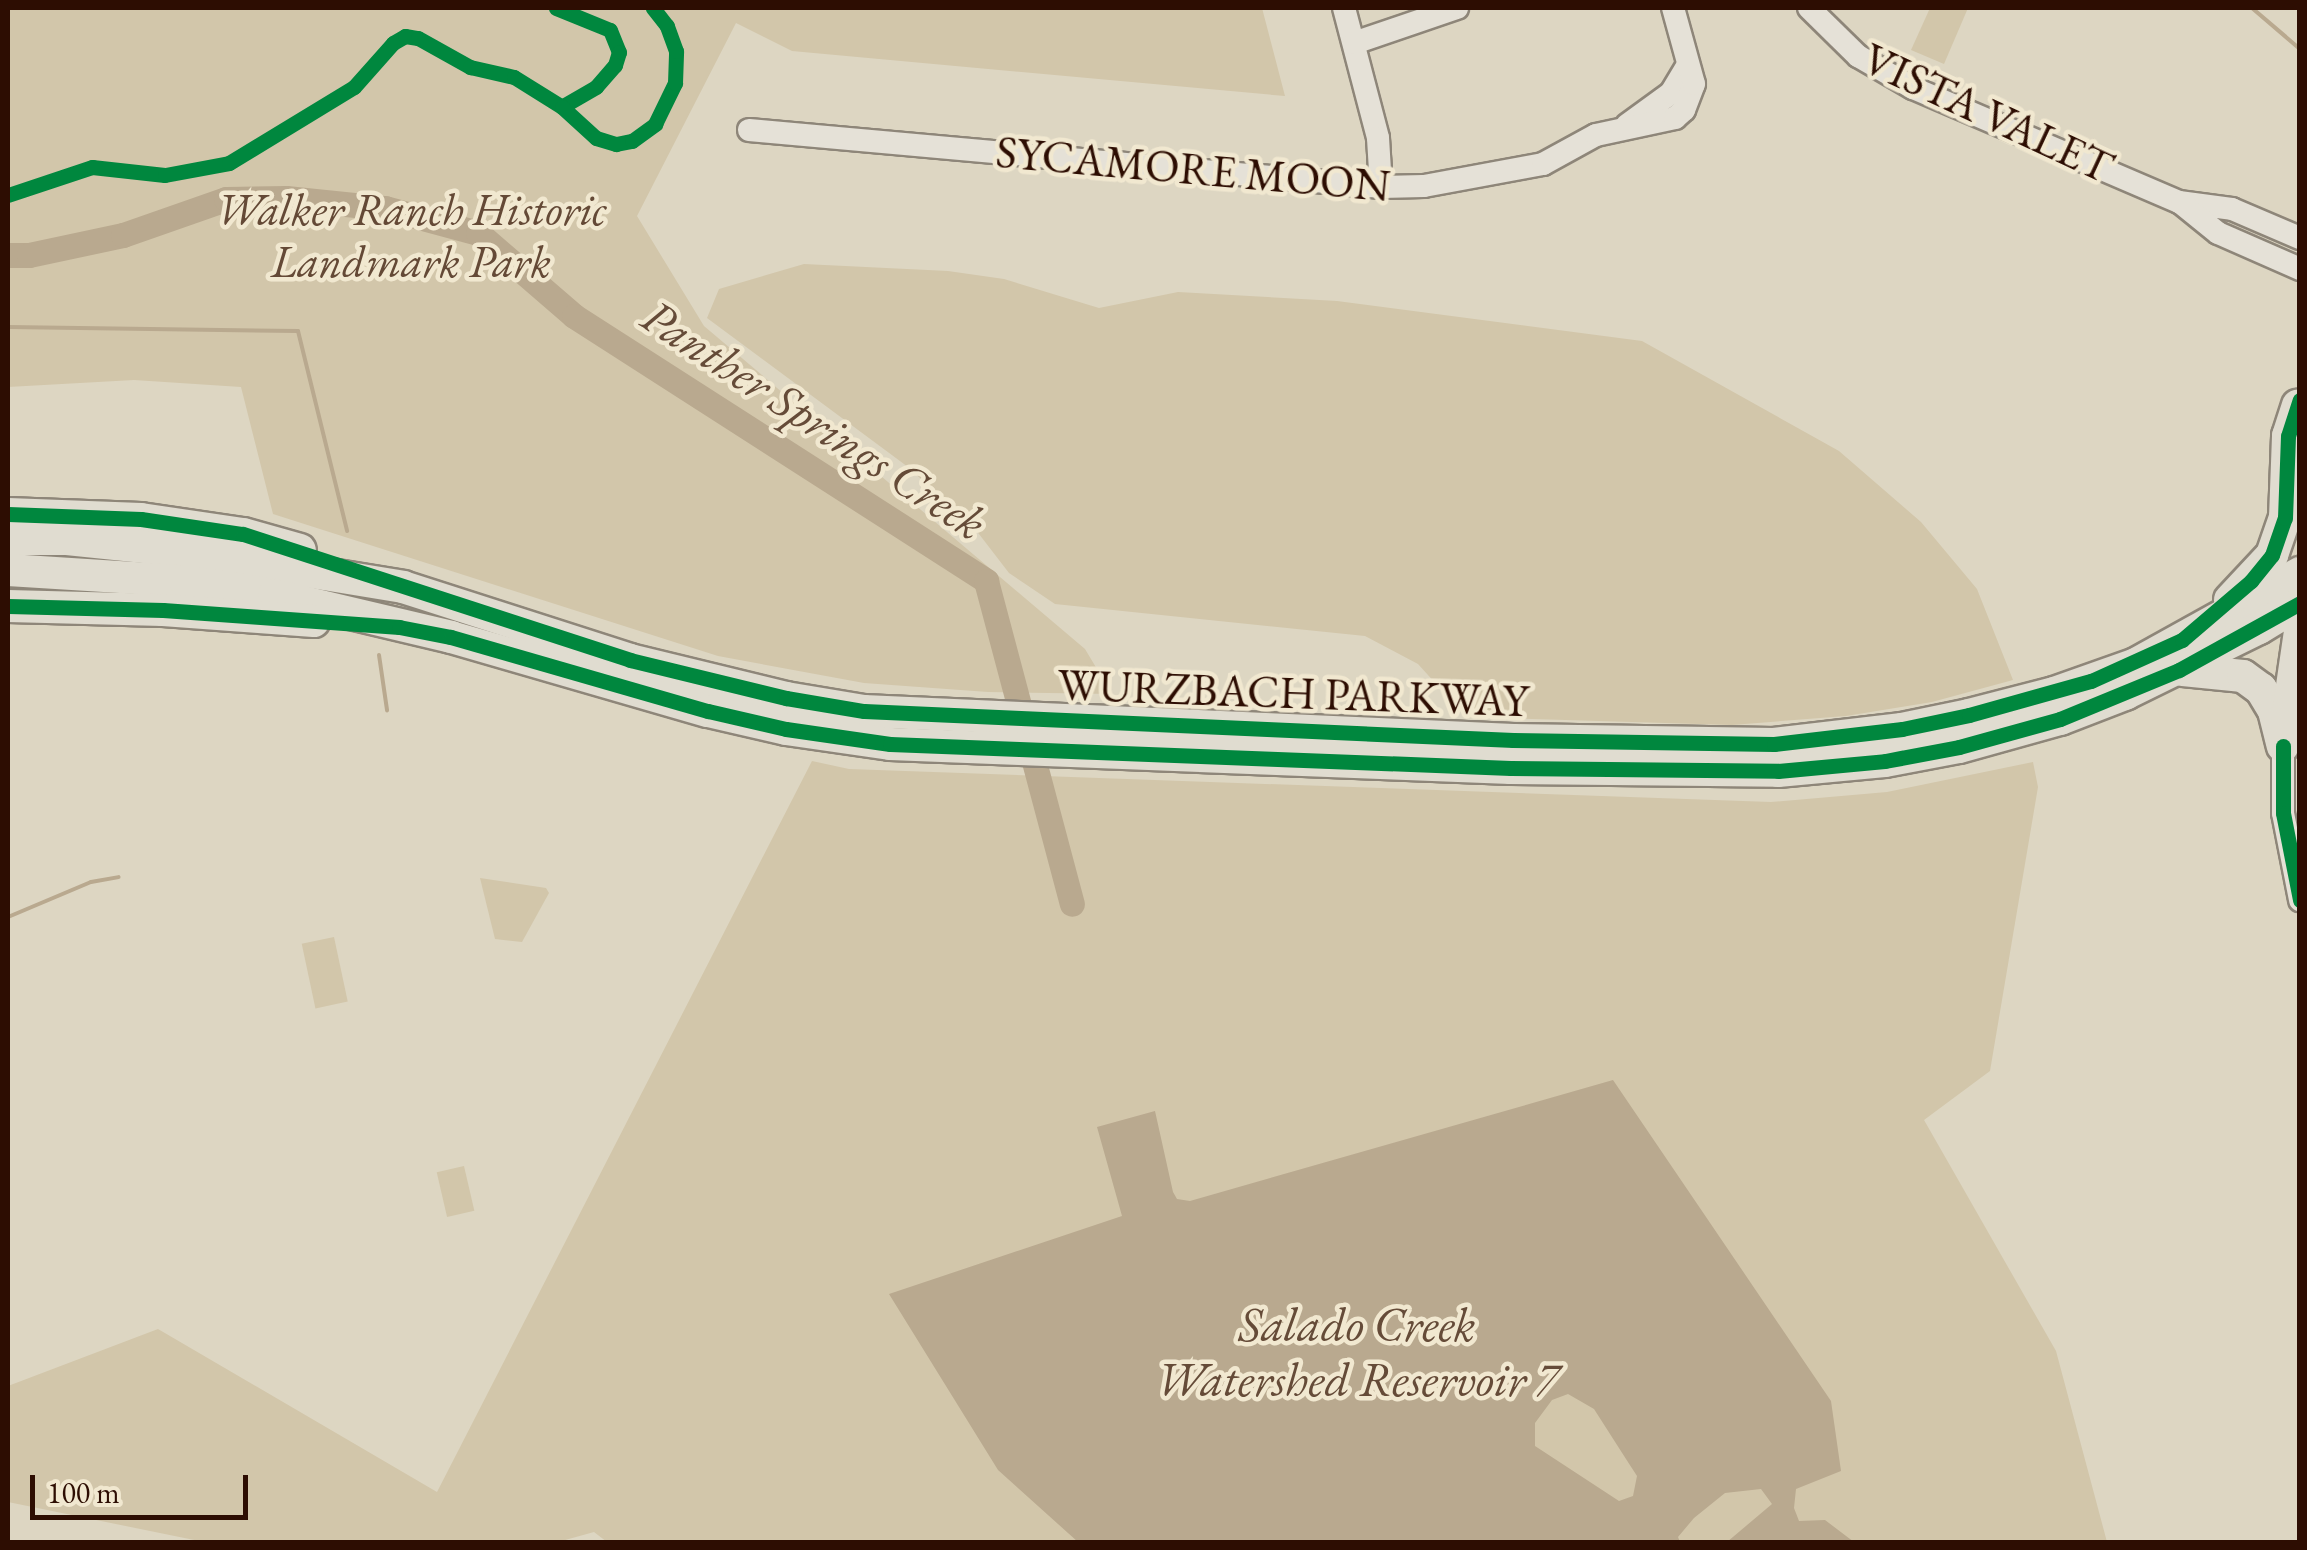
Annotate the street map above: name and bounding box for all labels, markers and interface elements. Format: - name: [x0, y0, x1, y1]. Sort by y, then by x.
- street label: VISTA VALET: [1854, 31, 2122, 195]
- street label: SYCAMORE MOON: [994, 125, 1392, 213]
- park label: Walker Ranch Historic Landmark Park: [216, 183, 606, 289]
- water label: Panther Springs Creek: [631, 286, 997, 552]
- street label: WURZBACH PARKWAY: [1057, 658, 1529, 728]
- water label: Salado Creek Watershed Reservoir 7: [1156, 1295, 1558, 1408]
- scale bar: [35, 1455, 252, 1517]
- text: 100 m: [47, 1473, 120, 1512]

